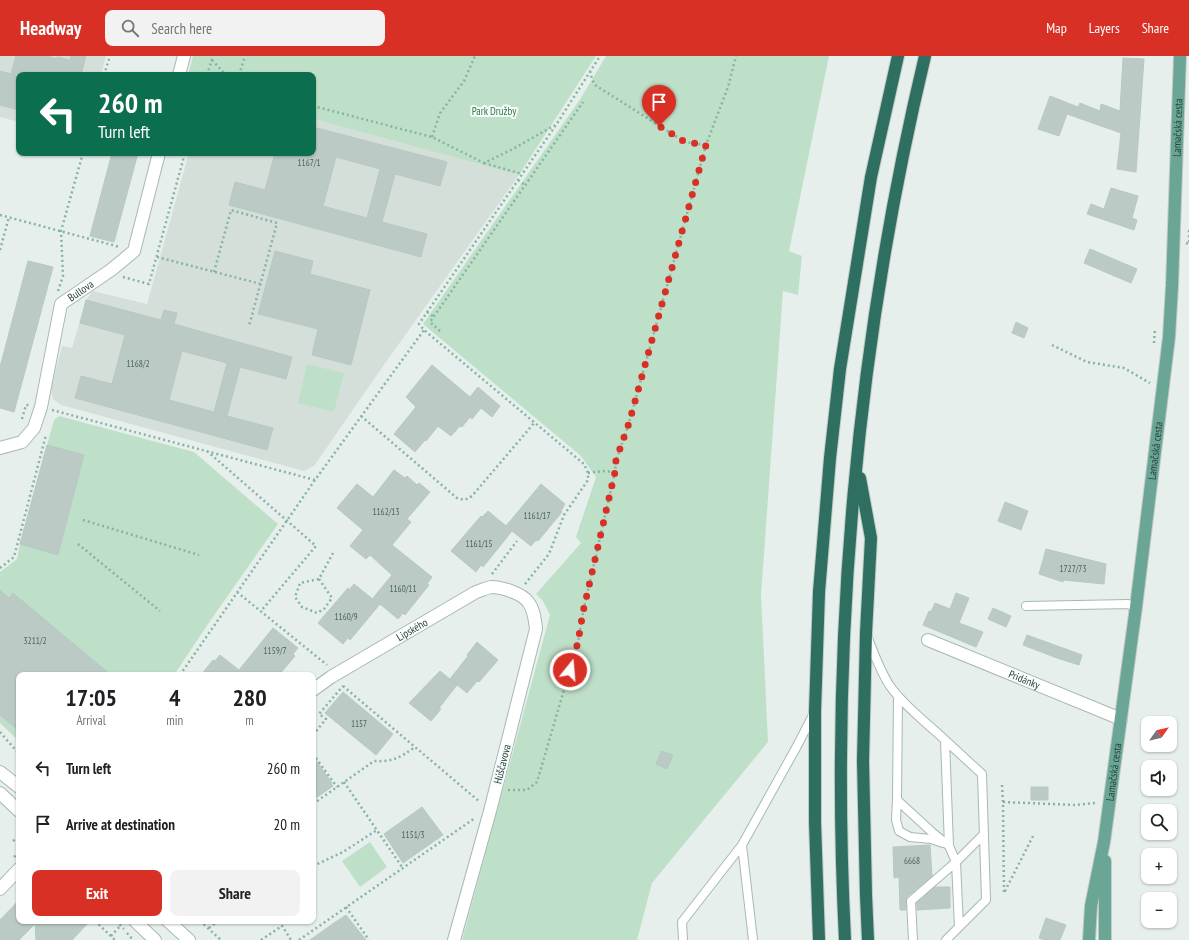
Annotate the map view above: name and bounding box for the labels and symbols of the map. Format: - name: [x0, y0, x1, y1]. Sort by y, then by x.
- pin: [642, 85, 676, 126]
- street label: Lamačská cesta: [1169, 98, 1186, 157]
- park label: Park Družby: [472, 104, 517, 118]
- house number: 1167/1: [298, 157, 320, 168]
- street label: Bullova: [65, 277, 96, 304]
- house number: 1168/2: [127, 358, 149, 369]
- street label: Lamačská cesta: [1145, 421, 1166, 481]
- house number: 1162/13: [373, 506, 399, 517]
- house number: 1161/17: [524, 510, 550, 521]
- house number: 1161/15: [466, 538, 492, 549]
- house number: 1727/73: [1060, 563, 1086, 574]
- house number: 1160/11: [390, 583, 416, 594]
- house number: 1160/9: [335, 611, 357, 622]
- street label: Lipského: [394, 615, 430, 644]
- house number: 3211/2: [24, 635, 46, 646]
- house number: 1159/7: [264, 645, 286, 656]
- position arrow: [549, 649, 591, 691]
- street label: Pridánky: [1007, 667, 1043, 692]
- north arrow: [1141, 716, 1177, 752]
- house number: 1157: [351, 718, 367, 729]
- street label: Lamačská cesta: [1103, 742, 1124, 802]
- street label: Húščavova: [490, 743, 514, 785]
- house number: 1151/3: [402, 829, 424, 840]
- house number: 6668: [904, 855, 920, 866]

